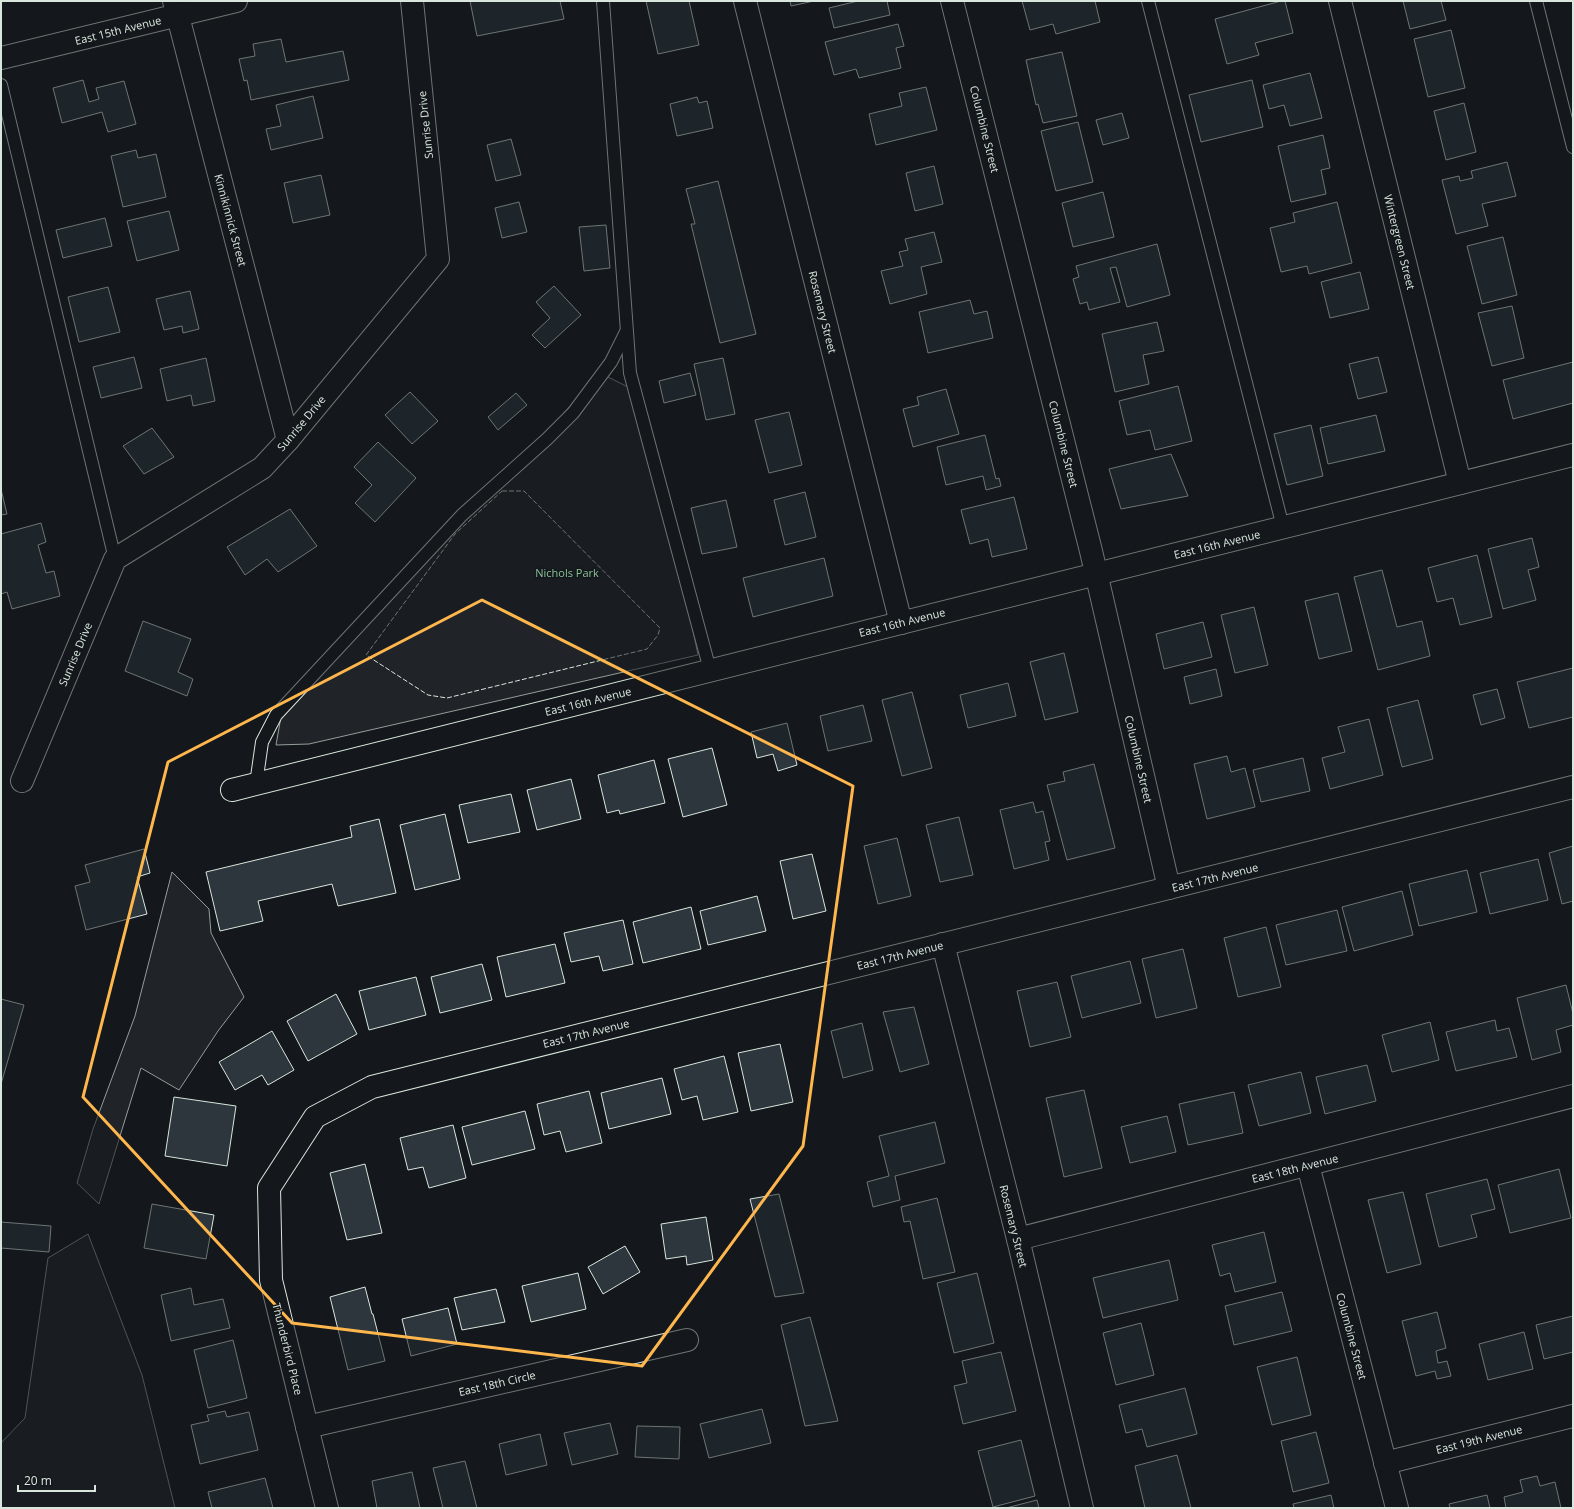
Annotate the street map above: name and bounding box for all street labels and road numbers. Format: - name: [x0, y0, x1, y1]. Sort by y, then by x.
- street label: East 15th Avenue: [73, 12, 163, 48]
- street label: Columbine Street: [967, 84, 1003, 174]
- street label: Sunrise Drive: [414, 90, 436, 160]
- street label: Kinnikinnick Street: [211, 172, 251, 268]
- street label: Wintergreen Street: [1381, 193, 1419, 291]
- street label: Rosemary Street: [805, 269, 841, 355]
- street label: Sunrise Drive: [273, 392, 329, 454]
- street label: Columbine Street: [1046, 399, 1082, 489]
- street label: East 16th Avenue: [1172, 526, 1262, 562]
- street label: East 16th Avenue: [857, 604, 947, 640]
- street label: Sunrise Drive: [55, 620, 95, 688]
- street label: East 16th Avenue: [543, 683, 633, 719]
- street label: Columbine Street: [1122, 714, 1156, 804]
- street label: East 17th Avenue: [1170, 859, 1260, 895]
- street label: East 17th Avenue: [855, 937, 945, 973]
- street label: East 17th Avenue: [541, 1015, 631, 1051]
- street label: East 18th Avenue: [1250, 1150, 1340, 1186]
- street label: Rosemary Street: [996, 1183, 1032, 1269]
- street label: Columbine Street: [1333, 1291, 1371, 1381]
- street label: Thunderbird Place: [269, 1301, 307, 1397]
- street label: East 18th Circle: [457, 1367, 537, 1399]
- street label: East 19th Avenue: [1434, 1421, 1524, 1457]

